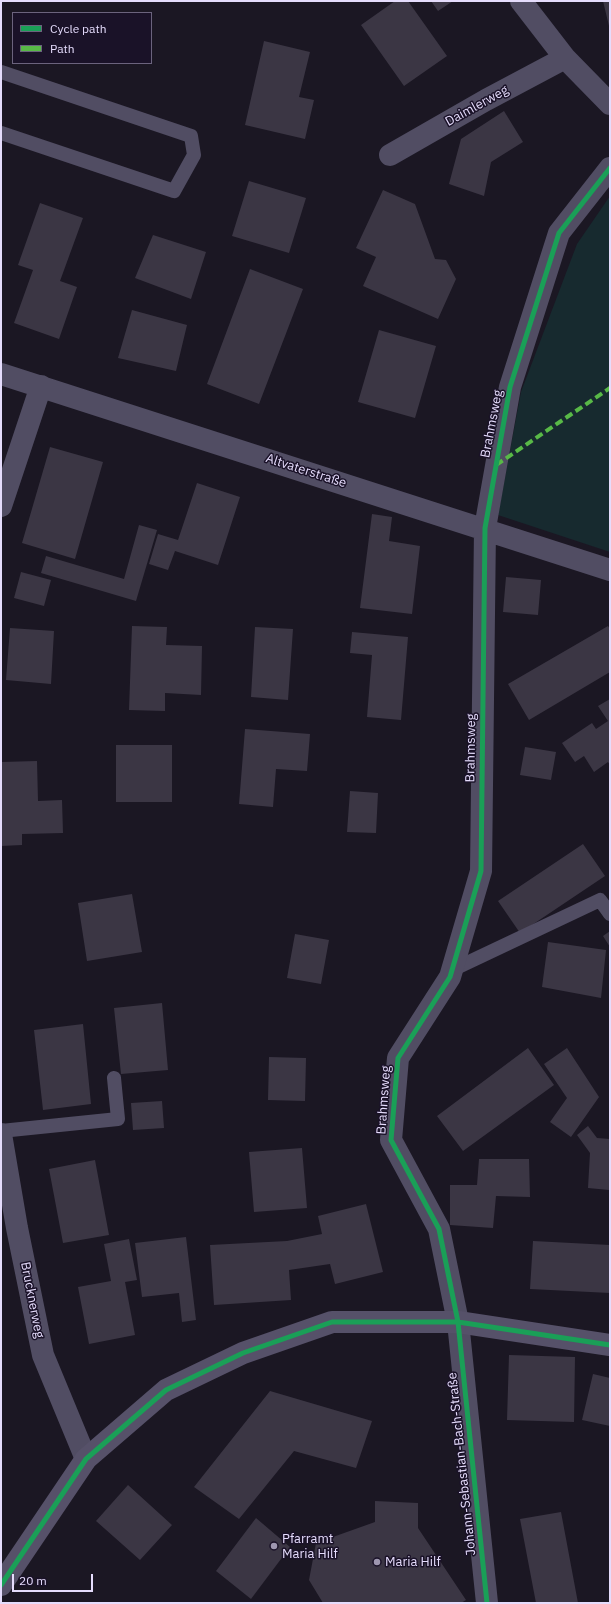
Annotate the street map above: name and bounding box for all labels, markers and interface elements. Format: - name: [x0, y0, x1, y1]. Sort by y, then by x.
- legend: [12, 12, 152, 64]
- text: Cycle path: [50, 21, 107, 36]
- text: Path: [50, 41, 75, 56]
- street label: Daimlerweg: [443, 82, 511, 130]
- street label: Brahmsweg: [478, 389, 506, 459]
- street label: Altvaterstraße: [264, 451, 348, 491]
- street label: Brahmsweg: [463, 713, 479, 783]
- street label: Brahmsweg: [374, 1065, 394, 1135]
- street label: Brucknerweg: [17, 1261, 47, 1339]
- street label: Johann-Sebastian-Bach-Straße: [445, 1372, 479, 1556]
- place label: Pfarramt Maria Hilf: [282, 1531, 338, 1562]
- marker: Pfarramt Maria Hilf: [269, 1541, 279, 1551]
- place label: Maria Hilf: [385, 1554, 441, 1570]
- marker: Maria Hilf: [372, 1557, 382, 1567]
- scale bar: [14, 1566, 95, 1592]
- text: 20 m: [19, 1573, 47, 1588]

